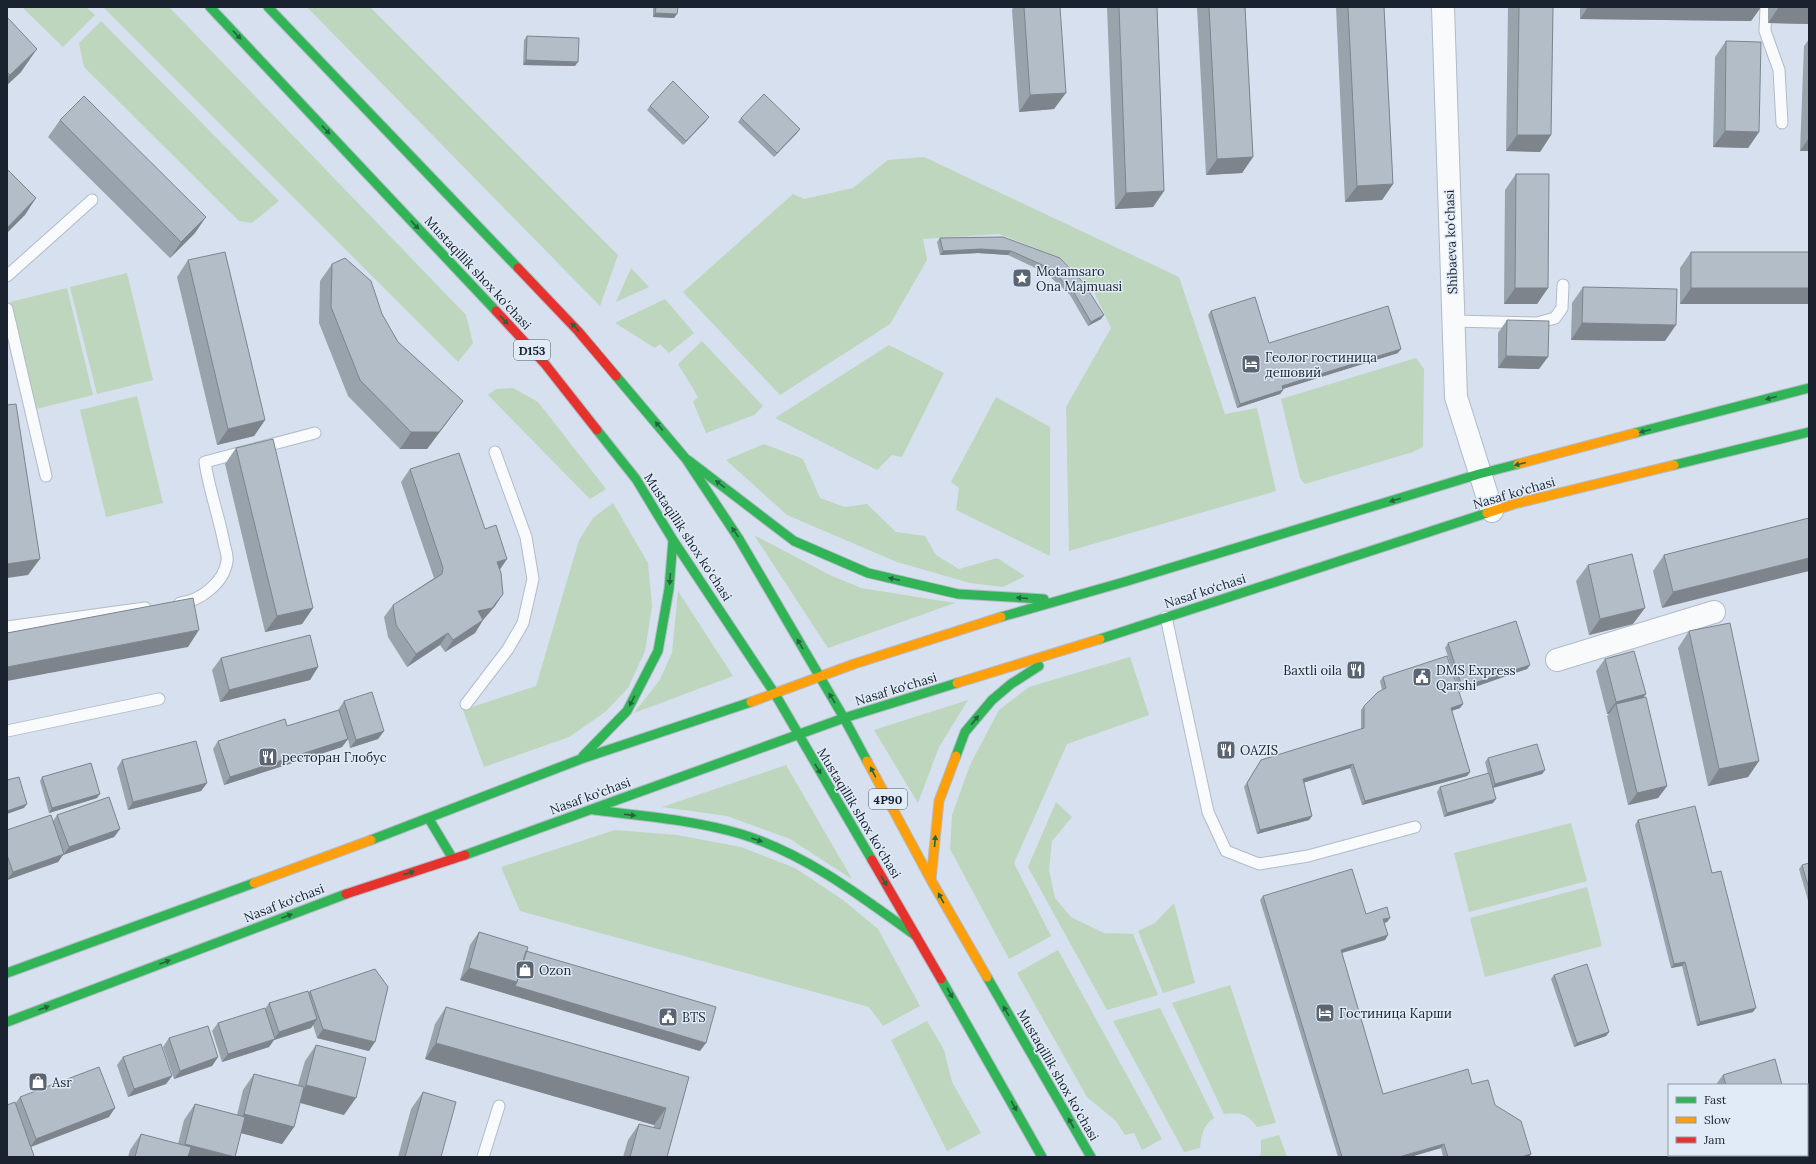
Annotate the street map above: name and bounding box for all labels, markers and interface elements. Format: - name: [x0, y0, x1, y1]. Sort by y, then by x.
- one-way arrow: [232, 30, 241, 41]
- one-way arrow: [321, 125, 330, 135]
- street label: Shibaeva ko'chasi: [1441, 189, 1461, 295]
- street label: Mustaqillik shox ko'chasi: [421, 213, 535, 334]
- one-way arrow: [410, 220, 419, 230]
- place label: Motamsaro Ona Majmuasi: [1036, 263, 1122, 295]
- place icon: Motamsaro Ona Majmuasi: [1011, 267, 1033, 289]
- one-way arrow: [499, 315, 508, 325]
- one-way arrow: [570, 322, 579, 332]
- road number: D153: [514, 340, 550, 360]
- place label: Геолог гостиница дешовий: [1265, 349, 1377, 381]
- hotel icon: Геолог гостиница дешовий: [1240, 353, 1262, 375]
- one-way arrow: [1765, 395, 1777, 401]
- one-way arrow: [654, 421, 663, 432]
- one-way arrow: [1639, 428, 1651, 434]
- one-way arrow: [1513, 461, 1526, 467]
- street label: Mustaqillik shox ko'chasi: [640, 470, 736, 604]
- street label: Nasaf ko‘chasi: [1471, 473, 1557, 513]
- one-way arrow: [714, 480, 725, 489]
- one-way arrow: [1388, 497, 1400, 503]
- one-way arrow: [731, 526, 739, 537]
- street label: Nasaf ko‘chasi: [1162, 570, 1248, 612]
- one-way arrow: [667, 573, 674, 585]
- one-way arrow: [887, 575, 900, 581]
- one-way arrow: [1016, 594, 1028, 601]
- one-way arrow: [797, 638, 804, 650]
- restaurant icon: Baxtli oila: [1345, 659, 1367, 681]
- place label: Baxtli oila: [1283, 662, 1342, 679]
- place label: DMS Express Qarshi: [1436, 662, 1516, 694]
- public building icon: DMS Express Qarshi: [1411, 666, 1433, 688]
- street label: Nasaf ko‘chasi: [853, 668, 939, 710]
- one-way arrow: [828, 692, 835, 704]
- one-way arrow: [629, 695, 635, 707]
- one-way arrow: [971, 715, 980, 725]
- restaurant icon: OAZIS: [1215, 739, 1237, 761]
- place label: OAZIS: [1240, 742, 1278, 759]
- street label: Mustaqillik shox ko'chasi: [813, 745, 905, 882]
- restaurant icon: ресторан Глобус: [257, 746, 279, 768]
- place label: ресторан Глобус: [282, 749, 387, 766]
- one-way arrow: [814, 763, 821, 775]
- one-way arrow: [869, 766, 876, 778]
- street label: Nasaf ko‘chasi: [547, 773, 633, 818]
- road number: 4P90: [869, 789, 907, 809]
- one-way arrow: [624, 812, 636, 818]
- one-way arrow: [932, 835, 938, 847]
- one-way arrow: [751, 837, 763, 843]
- one-way arrow: [404, 870, 416, 876]
- one-way arrow: [880, 876, 888, 886]
- street label: Nasaf ko‘chasi: [241, 880, 327, 926]
- one-way arrow: [938, 892, 945, 904]
- one-way arrow: [281, 913, 293, 919]
- one-way arrow: [160, 959, 172, 965]
- shop icon: Ozon: [514, 959, 536, 981]
- place label: Ozon: [539, 962, 571, 979]
- one-way arrow: [946, 988, 954, 998]
- hotel icon: Гостиница Карши: [1314, 1002, 1336, 1024]
- one-way arrow: [38, 1004, 50, 1010]
- one-way arrow: [1002, 1005, 1009, 1017]
- place label: Гостиница Карши: [1339, 1005, 1452, 1022]
- public building icon: BTS: [657, 1006, 679, 1028]
- street label: Mustaqillik shox ko'chasi: [1013, 1006, 1103, 1144]
- place label: BTS: [682, 1009, 706, 1026]
- shop icon: Asr: [27, 1071, 49, 1093]
- place label: Asr: [51, 1074, 72, 1091]
- legend: [1668, 1084, 1808, 1156]
- text: Fast: [1704, 1092, 1727, 1107]
- one-way arrow: [1010, 1101, 1017, 1112]
- text: Slow: [1704, 1112, 1731, 1127]
- one-way arrow: [1068, 1117, 1075, 1129]
- text: Jam: [1703, 1132, 1725, 1147]

